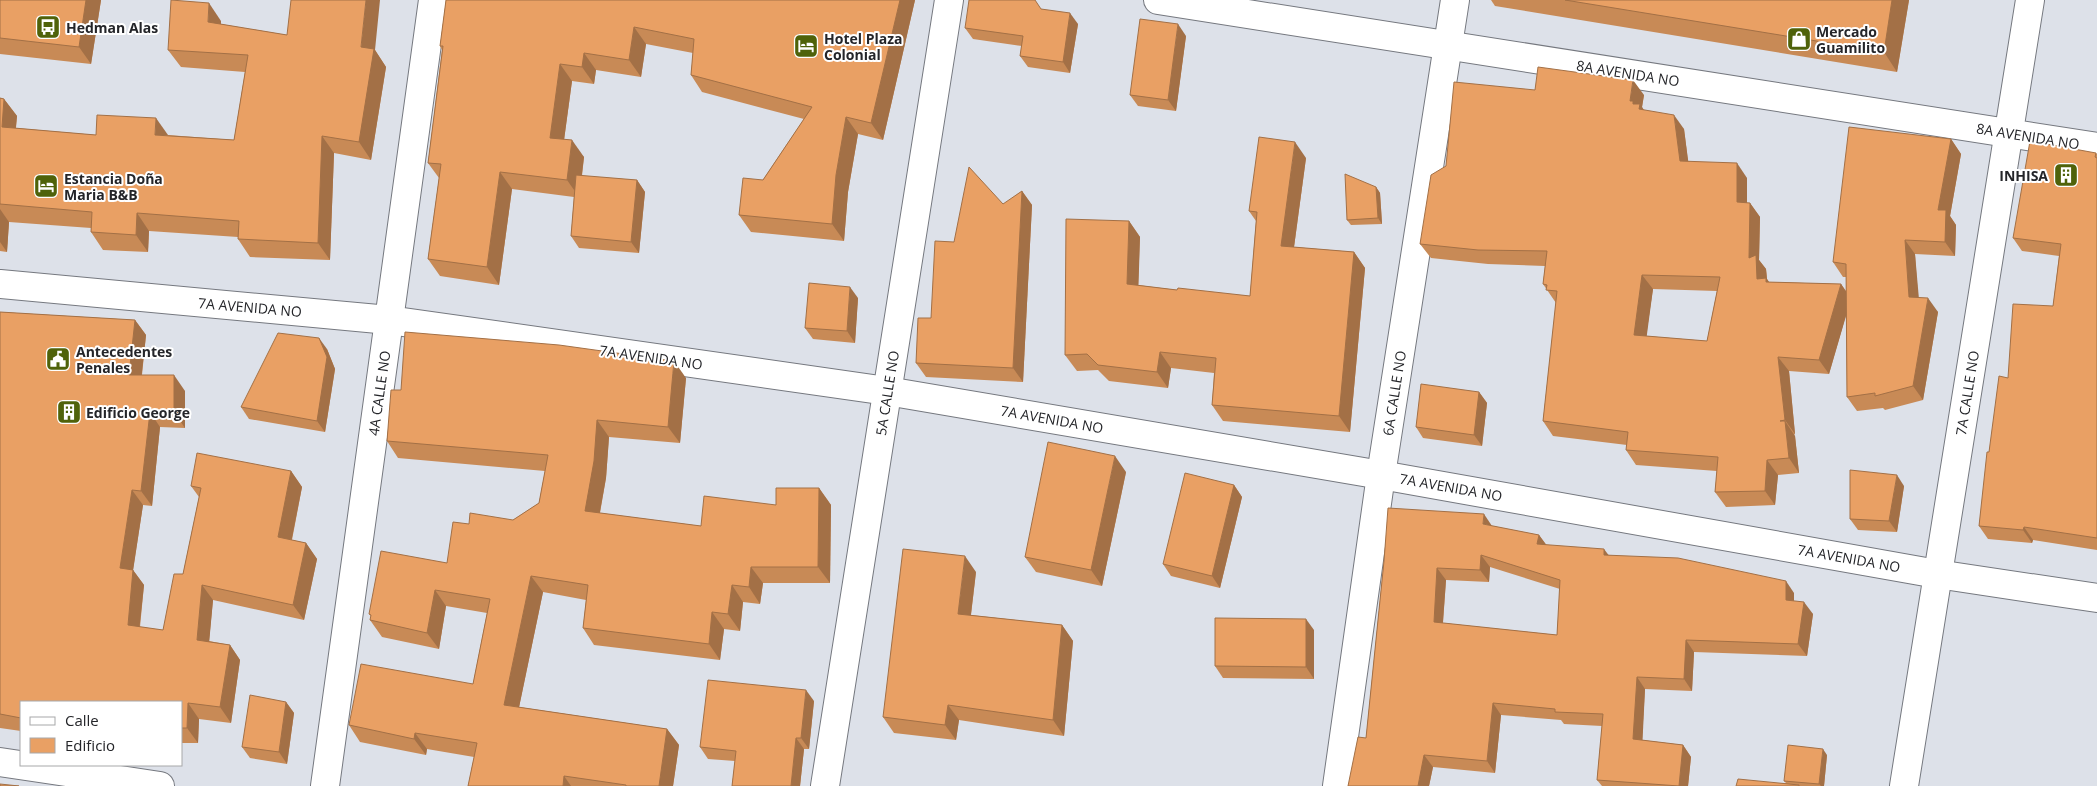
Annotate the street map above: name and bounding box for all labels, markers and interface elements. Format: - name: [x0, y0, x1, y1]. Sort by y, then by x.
- bus stop icon: Hedman Alas: [35, 14, 61, 40]
- place label: Hedman Alas: [66, 18, 158, 37]
- place label: Mercado Guamilito: [1816, 22, 1885, 57]
- shop icon: Mercado Guamilito: [1786, 26, 1812, 52]
- place label: Hotel Plaza Colonial: [824, 29, 902, 64]
- hotel icon: Hotel Plaza Colonial: [793, 33, 819, 59]
- street label: 8A AVENIDA NO: [1575, 55, 1681, 91]
- street label: 8A AVENIDA NO: [1975, 118, 2081, 154]
- building icon: INHISA: [2053, 162, 2079, 188]
- place label: INHISA: [1999, 166, 2048, 185]
- place label: Estancia Doña Maria B&B: [64, 169, 163, 204]
- hotel icon: Estancia Doña Maria B&B: [33, 173, 59, 199]
- street label: 7A AVENIDA NO: [197, 293, 303, 321]
- street label: 7A AVENIDA NO: [598, 340, 704, 374]
- place label: Antecedentes Penales: [76, 342, 172, 377]
- public building icon: Antecedentes Penales: [45, 346, 71, 372]
- street label: 4A CALLE NO: [364, 349, 394, 437]
- street label: 5A CALLE NO: [871, 349, 903, 437]
- street label: 6A CALLE NO: [1378, 349, 1410, 437]
- street label: 7A CALLE NO: [1951, 349, 1983, 437]
- building icon: Edificio George: [56, 399, 82, 425]
- street label: 7A AVENIDA NO: [999, 401, 1105, 437]
- place label: Edificio George: [86, 403, 190, 422]
- street label: 7A AVENIDA NO: [1398, 469, 1504, 505]
- street label: 7A AVENIDA NO: [1796, 540, 1902, 576]
- legend: [20, 701, 182, 766]
- text: Calle: [65, 710, 99, 730]
- text: Edificio: [65, 735, 115, 755]

